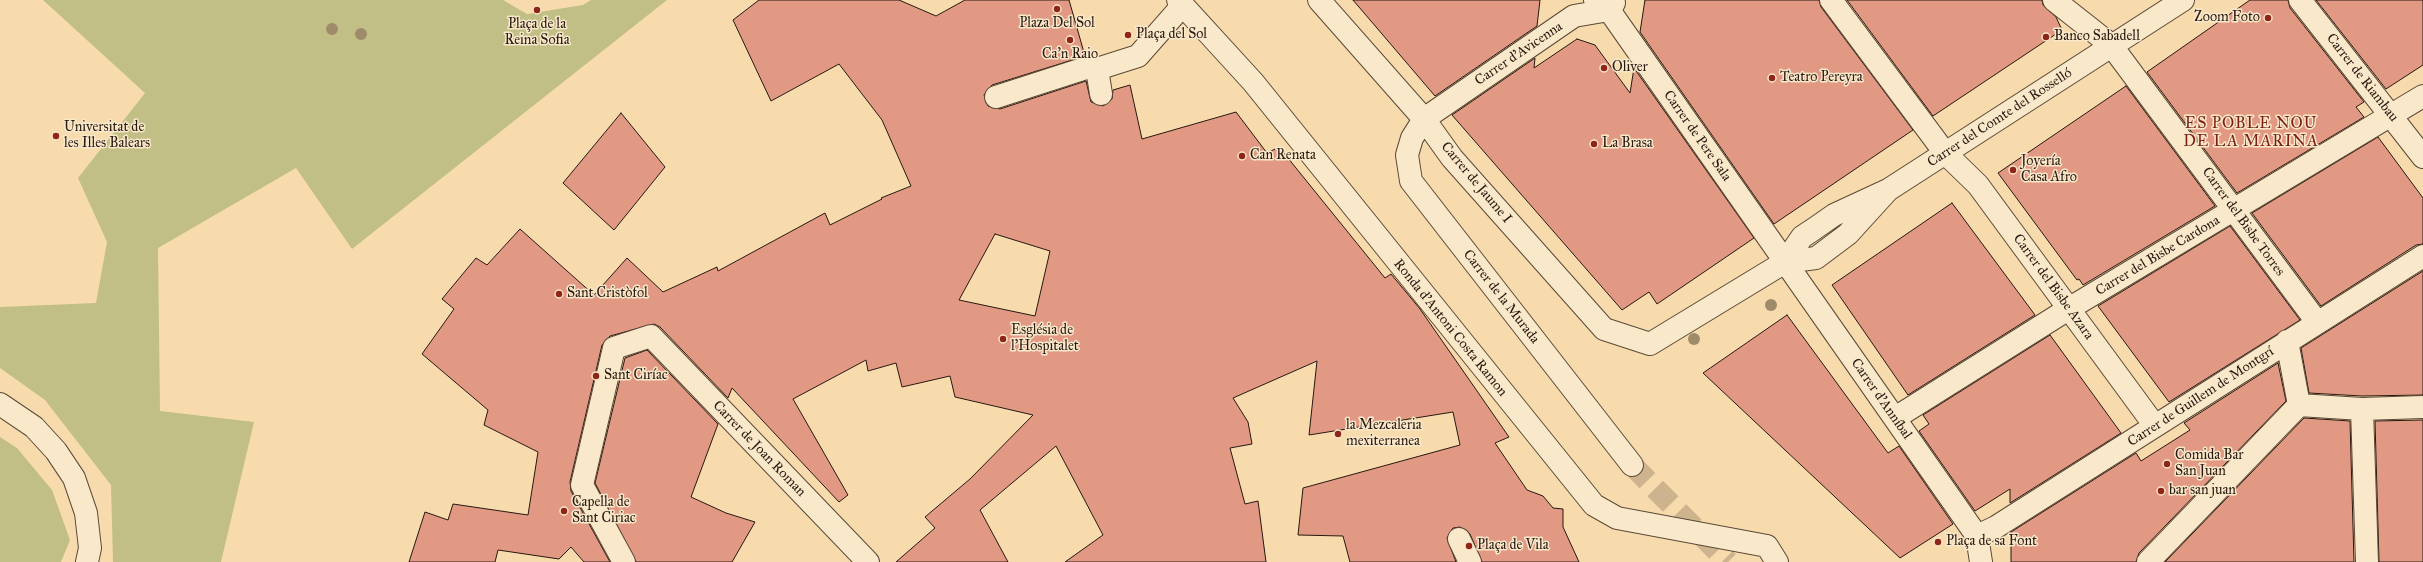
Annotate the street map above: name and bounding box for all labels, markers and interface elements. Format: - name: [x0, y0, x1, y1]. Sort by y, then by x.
- marker: Plaza Del Sol: [1052, 4, 1062, 14]
- marker: Plaça de la Reina Sofia: [532, 5, 542, 15]
- place label: Zoom Foto: [2194, 10, 2260, 26]
- marker: Zoom Foto: [2263, 13, 2273, 23]
- place label: Plaza Del Sol: [1019, 16, 1095, 32]
- place label: Plaça de la Reina Sofia: [504, 17, 570, 50]
- street label: Carrer d'Avicenna: [1472, 18, 1566, 90]
- place label: Plaça del Sol: [1136, 27, 1207, 43]
- place label: Banco Sabadell: [2054, 29, 2140, 45]
- marker: Plaça del Sol: [1123, 30, 1133, 40]
- street label: Carrer de Riambau: [2322, 31, 2402, 125]
- marker: Banco Sabadell: [2041, 32, 2051, 42]
- marker: Ca'n Raio: [1065, 35, 1075, 45]
- place label: Ca'n Raio: [1042, 47, 1098, 63]
- place label: Oliver: [1612, 60, 1648, 76]
- marker: Oliver: [1599, 63, 1609, 73]
- street label: Carrer del Comte del Rosselló: [1925, 65, 2075, 171]
- place label: Teatro Pereyra: [1780, 70, 1863, 86]
- marker: Teatro Pereyra: [1767, 73, 1777, 83]
- street label: Carrer de Pere Sala: [1659, 87, 1735, 185]
- district label: ES POBLE NOU DE LA MARINA: [2183, 114, 2319, 152]
- place label: Universitat de les Illes Balears: [64, 120, 150, 152]
- marker: Universitat de les Illes Balears: [51, 131, 61, 141]
- place label: La Brasa: [1602, 136, 1653, 152]
- street label: Carrer de Jaume I: [1437, 139, 1515, 227]
- marker: La Brasa: [1589, 139, 1599, 149]
- place label: Can Renata: [1250, 148, 1316, 164]
- marker: Can Renata: [1237, 151, 1247, 161]
- place label: Joyería Casa Afro: [2021, 154, 2077, 186]
- street label: Carrer del Bisbe Torres: [2198, 164, 2288, 280]
- marker: Joyería Casa Afro: [2008, 165, 2018, 175]
- street label: Carrer del Bisbe Cardona: [2093, 212, 2223, 300]
- street label: Carrer del Bisbe Azara: [2009, 231, 2097, 343]
- street label: Carrer de la Murada: [1459, 247, 1543, 347]
- street label: Ronda d'Antoni Costa Ramon: [1389, 256, 1511, 400]
- place label: Sant Cristòfol: [567, 286, 648, 302]
- marker: Sant Cristòfol: [554, 289, 564, 299]
- place label: Església de l'Hospitalet: [1011, 323, 1079, 356]
- marker: Església de l'Hospitalet: [998, 334, 1008, 344]
- street label: Carrer de Guillem de Montgrí: [2125, 343, 2277, 451]
- street label: Carrer d'Anníbal: [1847, 355, 1915, 443]
- place label: Sant Ciríac: [604, 368, 668, 384]
- marker: Sant Ciríac: [591, 371, 601, 381]
- street label: Carrer de Joan Roman: [709, 398, 809, 500]
- place label: la Mezcaleria mexiterranea: [1346, 418, 1422, 450]
- marker: la Mezcaleria mexiterranea: [1333, 429, 1343, 439]
- place label: Comida Bar San Juan: [2175, 448, 2244, 480]
- marker: Comida Bar San Juan: [2162, 459, 2172, 469]
- place label: bar san juan: [2169, 483, 2236, 499]
- marker: bar san juan: [2156, 486, 2166, 496]
- place label: Capella de Sant Ciriac: [572, 495, 636, 528]
- marker: Capella de Sant Ciriac: [559, 506, 569, 516]
- place label: Plaça de sa Font: [1946, 534, 2037, 550]
- marker: Plaça de sa Font: [1933, 537, 1943, 547]
- place label: Plaça de Vila: [1477, 538, 1549, 554]
- marker: Plaça de Vila: [1464, 541, 1474, 551]

